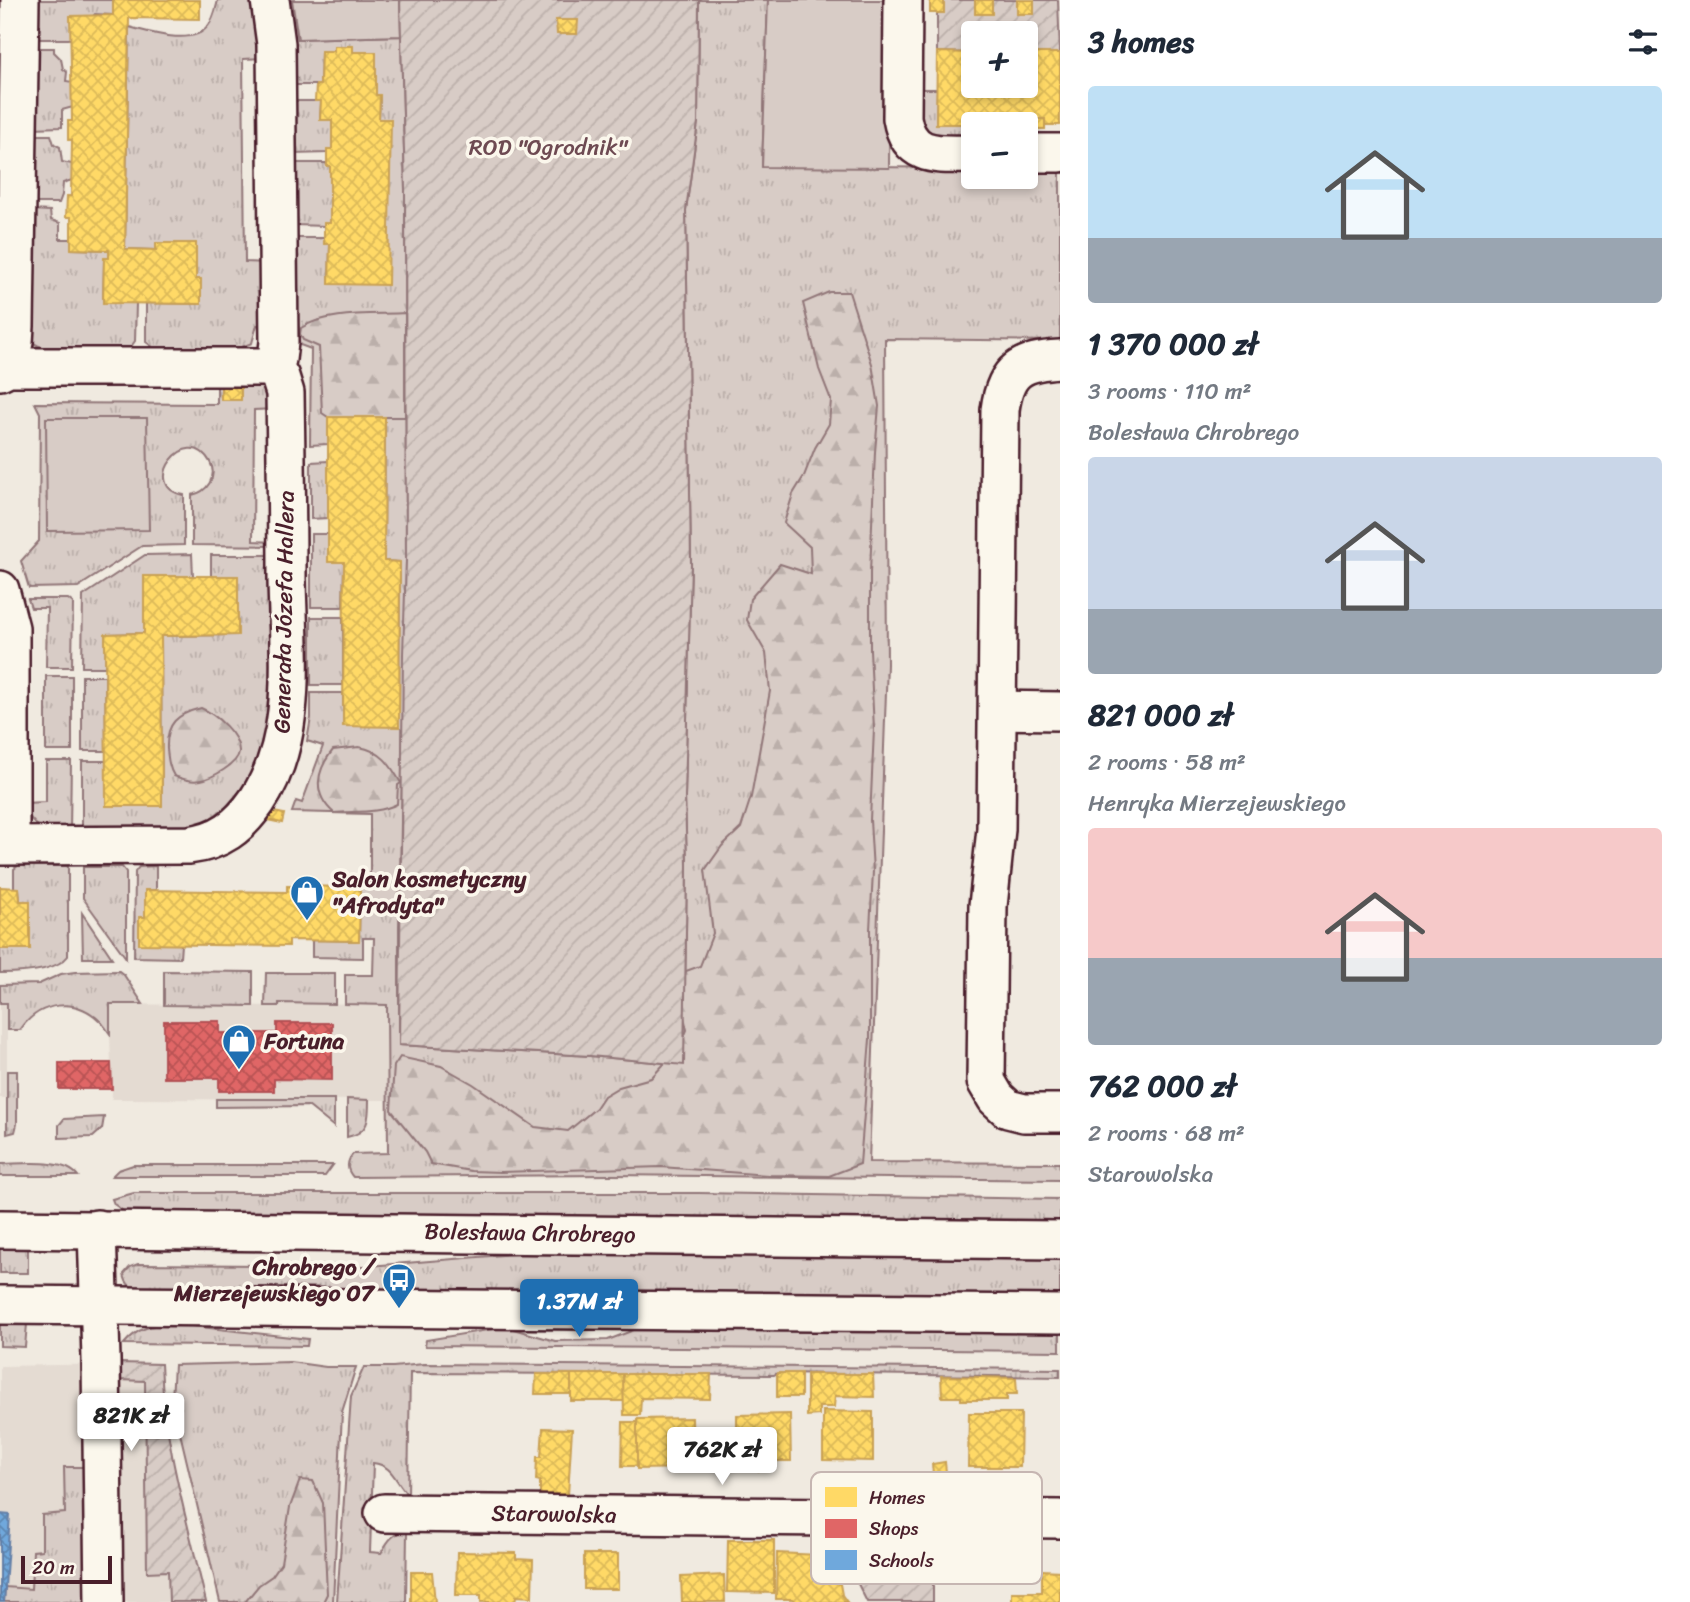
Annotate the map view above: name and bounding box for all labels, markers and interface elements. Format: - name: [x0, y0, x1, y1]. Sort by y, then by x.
- text: 3 homes: [1088, 15, 1194, 69]
- map controls: [961, 21, 1038, 189]
- button: +: [961, 21, 1038, 98]
- icon: filters: [1624, 23, 1662, 61]
- button: −: [961, 112, 1038, 189]
- park label: ROD "Ogrodnik": [469, 127, 629, 168]
- icon: home: [1312, 132, 1438, 258]
- text: 1 370 000 zł: [1088, 317, 1258, 371]
- text: 3 rooms · 110 m²: [1088, 371, 1252, 412]
- text: Bolesława Chrobrego: [1088, 412, 1299, 453]
- street label: Generała Józefa Hallera: [261, 490, 307, 734]
- icon: home: [1312, 503, 1438, 629]
- text: 821 000 zł: [1088, 688, 1233, 742]
- text: 2 rooms · 58 m²: [1088, 742, 1246, 783]
- text: Henryka Mierzejewskiego: [1088, 783, 1346, 824]
- place label: Salon kosmetyczny "Afrodyta": [331, 859, 527, 926]
- shop icon: Salon kosmetyczny "Afrodyta": [288, 873, 326, 922]
- icon: home: [1312, 874, 1438, 1000]
- place label: Fortuna: [263, 1021, 345, 1062]
- shop icon: Fortuna: [220, 1022, 258, 1071]
- text: 762 000 zł: [1088, 1059, 1236, 1113]
- text: 2 rooms · 68 m²: [1088, 1113, 1245, 1154]
- text: Starowolska: [1088, 1154, 1213, 1195]
- street label: Bolesława Chrobrego: [424, 1211, 636, 1255]
- place label: Chrobrego / Mierzejewskiego 07: [173, 1247, 378, 1314]
- bus stop icon: Chrobrego / Mierzejewskiego 07: [380, 1261, 418, 1310]
- pin: 1.37M zł: [507, 1280, 651, 1339]
- text: 1.37M zł: [536, 1281, 622, 1322]
- pin: 821K zł: [66, 1394, 196, 1453]
- text: 821K zł: [93, 1395, 169, 1436]
- pin: 762K zł: [657, 1428, 787, 1487]
- text: 762K zł: [683, 1429, 761, 1470]
- legend: [811, 1472, 1042, 1584]
- text: Homes: [869, 1481, 925, 1514]
- street label: Starowolska: [491, 1492, 617, 1536]
- text: Shops: [869, 1512, 919, 1545]
- text: Schools: [869, 1544, 934, 1577]
- text: 20 m: [32, 1551, 75, 1584]
- scale bar: [21, 1553, 112, 1585]

